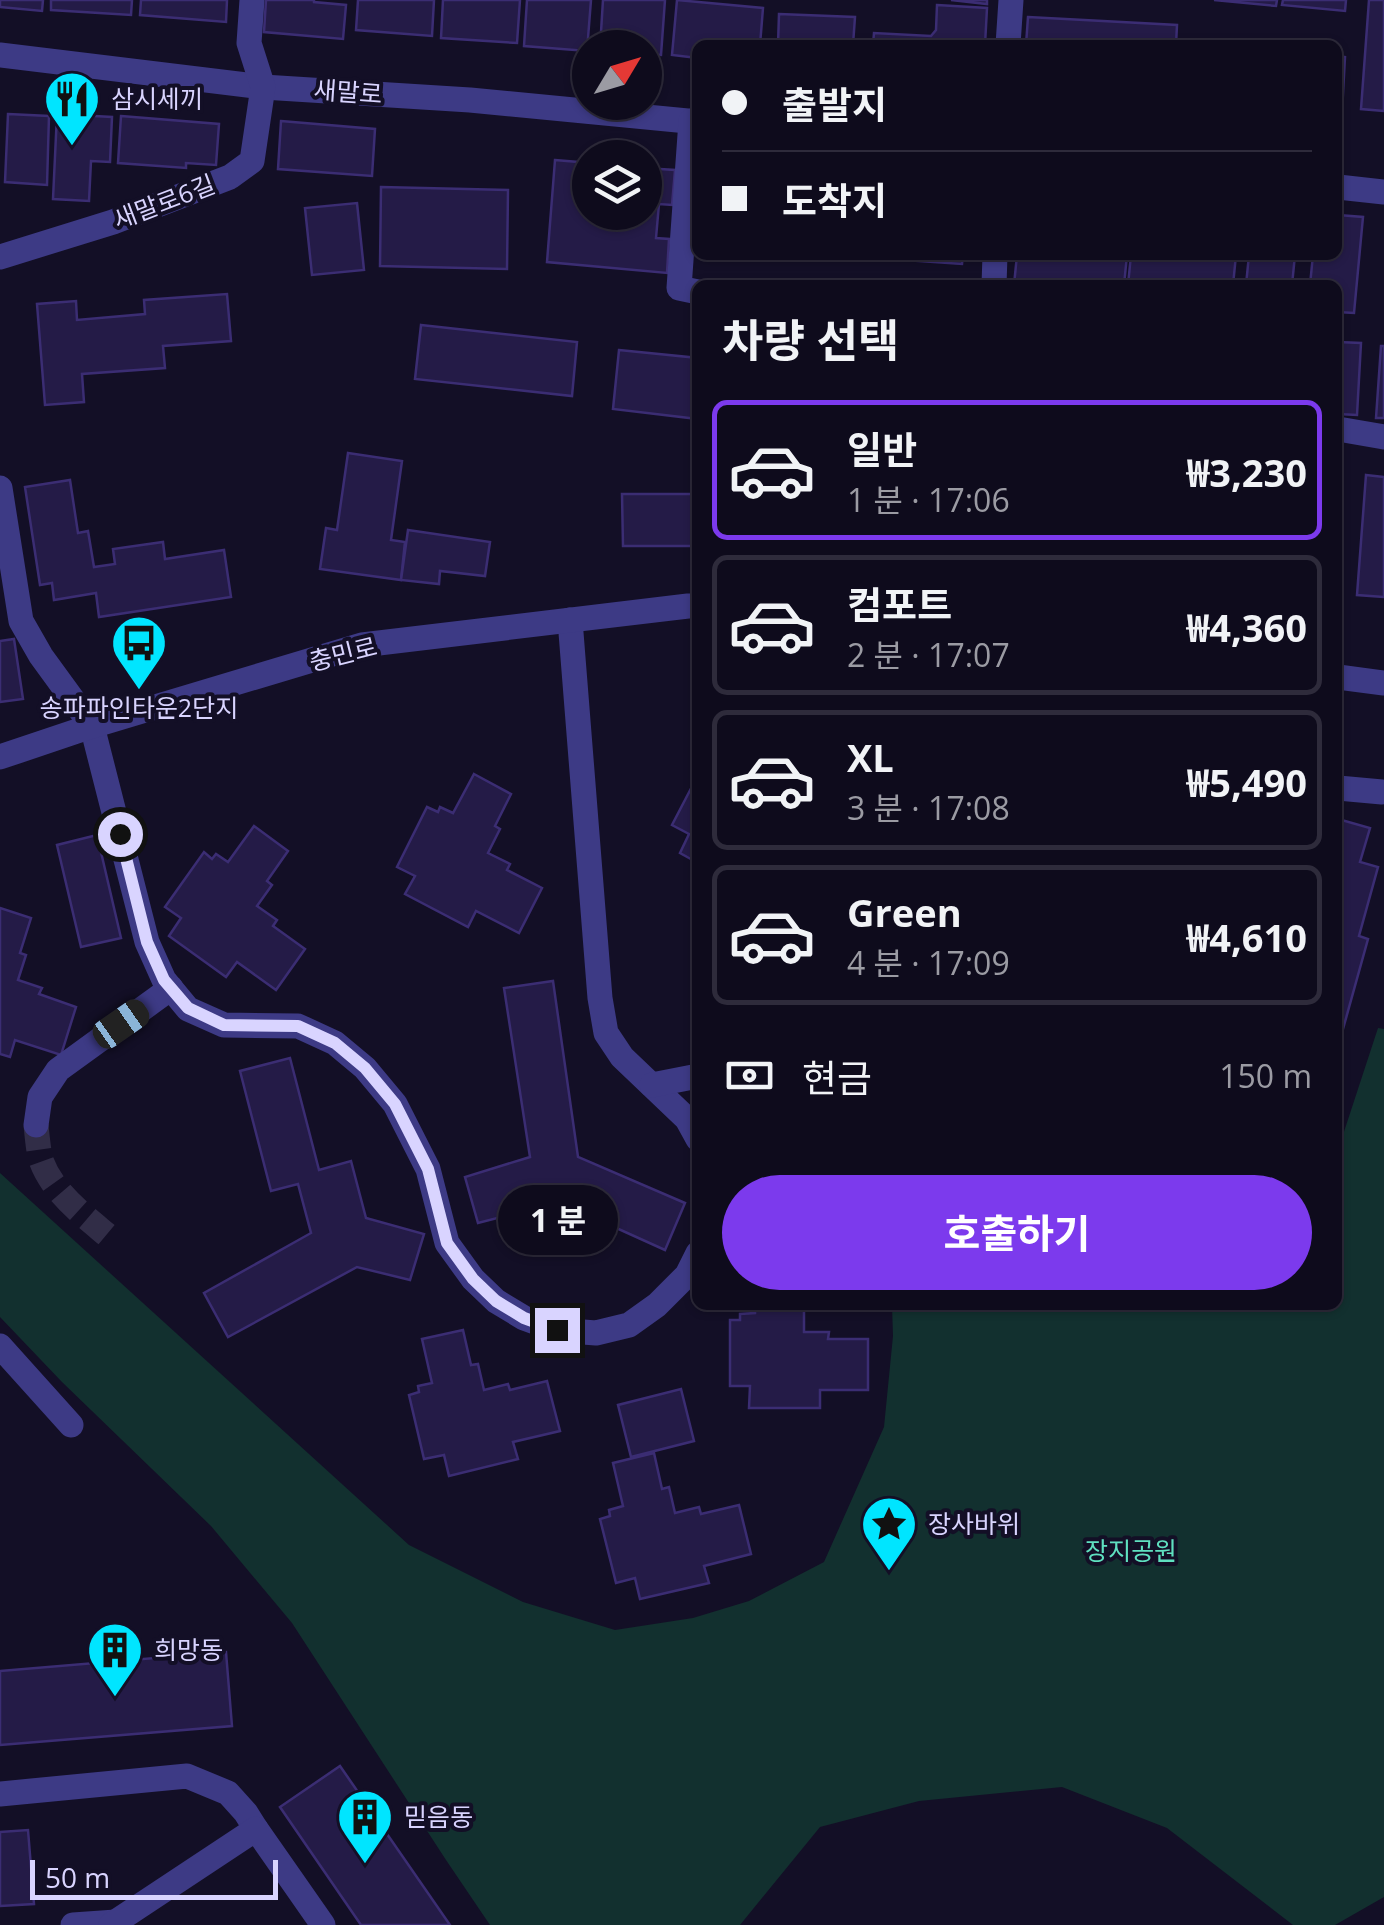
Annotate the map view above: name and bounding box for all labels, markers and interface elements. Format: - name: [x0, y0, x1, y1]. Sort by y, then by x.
- north arrow: [572, 30, 662, 120]
- map controls: [572, 30, 662, 230]
- restaurant icon: 삼시세끼: [42, 69, 102, 148]
- street label: 새말로: [312, 72, 384, 110]
- text: 출발지: [782, 78, 887, 130]
- place label: 삼시세끼: [111, 81, 203, 115]
- button: layers: [572, 140, 662, 230]
- street label: 새말로6길: [108, 166, 219, 236]
- text: 도착지: [782, 174, 887, 226]
- text: 차량 선택: [722, 309, 899, 370]
- text: 일반: [847, 423, 917, 475]
- icon: car: [727, 425, 817, 515]
- text: ₩3,230: [1187, 446, 1307, 498]
- text: 1 분 · 17:06: [847, 478, 1010, 521]
- text: 컴포트: [847, 578, 952, 630]
- icon: car: [727, 580, 817, 670]
- text: ₩4,360: [1187, 601, 1307, 653]
- bus stop icon: 송파파인타운2단지: [109, 613, 169, 692]
- street label: 충민로: [305, 628, 380, 678]
- text: 2 분 · 17:07: [847, 633, 1010, 676]
- place label: 송파파인타운2단지: [40, 690, 238, 724]
- text: XL: [847, 731, 894, 783]
- icon: car: [727, 735, 817, 825]
- text: ₩5,490: [1187, 756, 1307, 808]
- text: 3 분 · 17:08: [847, 786, 1010, 829]
- route start: [98, 812, 143, 857]
- text: Green: [847, 886, 962, 938]
- icon: car: [727, 890, 817, 980]
- text: ₩4,610: [1187, 911, 1307, 963]
- text: 4 분 · 17:09: [847, 941, 1010, 984]
- car: [88, 995, 154, 1053]
- icon: cash: [722, 1048, 777, 1103]
- text: 현금: [802, 1051, 872, 1103]
- text: 150 m: [1219, 1054, 1312, 1097]
- button: 호출하기: [722, 1175, 1312, 1290]
- callout: 1 분: [497, 1185, 617, 1255]
- text: 1 분: [530, 1198, 586, 1241]
- route end: [535, 1308, 580, 1353]
- place icon: 장사바위: [859, 1494, 919, 1573]
- place label: 장사바위: [928, 1506, 1020, 1540]
- park label: 장지공원: [1085, 1533, 1177, 1567]
- building icon: 희망동: [85, 1620, 145, 1699]
- place label: 희망동: [154, 1632, 223, 1666]
- building icon: 믿음동: [335, 1787, 395, 1866]
- place label: 믿음동: [404, 1799, 473, 1833]
- scale bar: [30, 1855, 278, 1900]
- text: 50 m: [45, 1858, 110, 1896]

